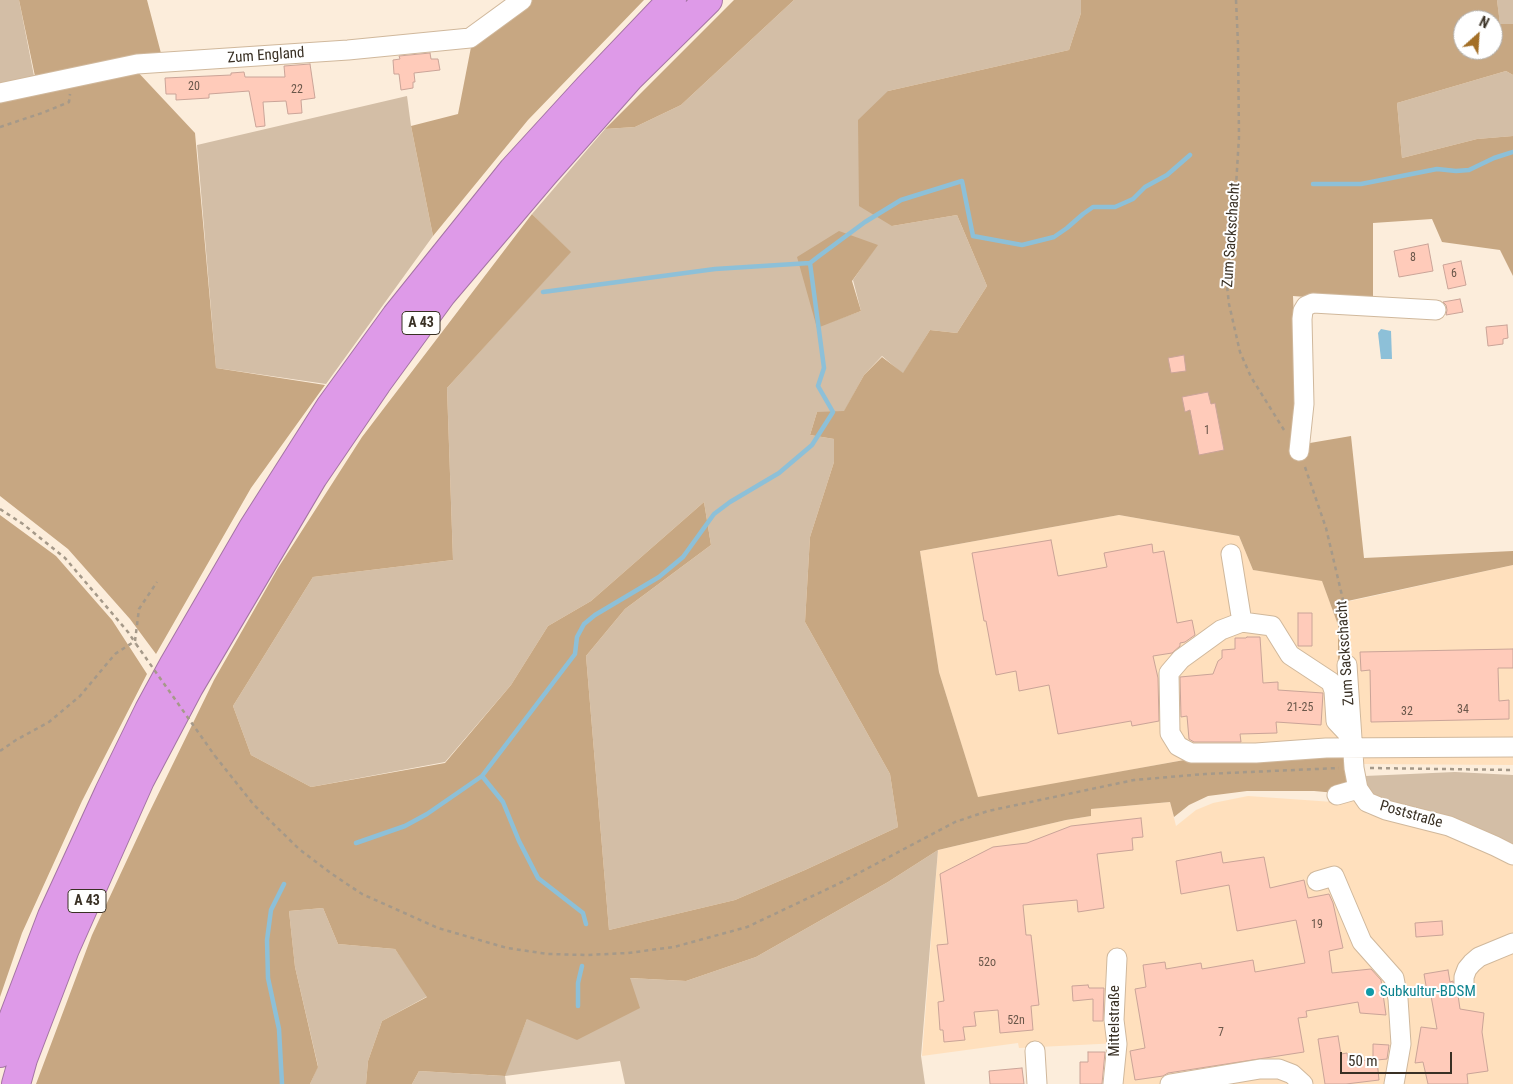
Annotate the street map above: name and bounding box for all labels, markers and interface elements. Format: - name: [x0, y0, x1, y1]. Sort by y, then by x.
- north arrow: [1453, 10, 1503, 60]
- text: N: [1477, 13, 1491, 31]
- street label: Zum England: [227, 44, 305, 68]
- house number: 20: [188, 80, 200, 94]
- house number: 22: [291, 83, 303, 97]
- street label: Zum Sackschacht: [1219, 182, 1245, 288]
- house number: 8: [1410, 251, 1416, 265]
- house number: 6: [1451, 267, 1457, 281]
- road number: A 43: [402, 312, 440, 334]
- house number: 1: [1204, 424, 1210, 438]
- street label: Zum Sackschacht: [1333, 600, 1359, 706]
- house number: 21-25: [1287, 701, 1313, 715]
- house number: 34: [1457, 703, 1469, 717]
- house number: 32: [1401, 705, 1413, 719]
- street label: Poststraße: [1377, 797, 1445, 833]
- road number: A 43: [68, 889, 106, 912]
- house number: 19: [1311, 918, 1323, 932]
- house number: 52o: [978, 956, 996, 970]
- place label: Subkultur-BDSM: [1380, 983, 1476, 1001]
- street label: Mittelstraße: [1106, 985, 1124, 1057]
- marker: Subkultur-BDSM: [1364, 986, 1376, 998]
- house number: 52n: [1007, 1014, 1025, 1028]
- house number: 7: [1218, 1026, 1224, 1040]
- scale bar: [1343, 1042, 1456, 1074]
- text: 50 m: [1348, 1052, 1378, 1070]

